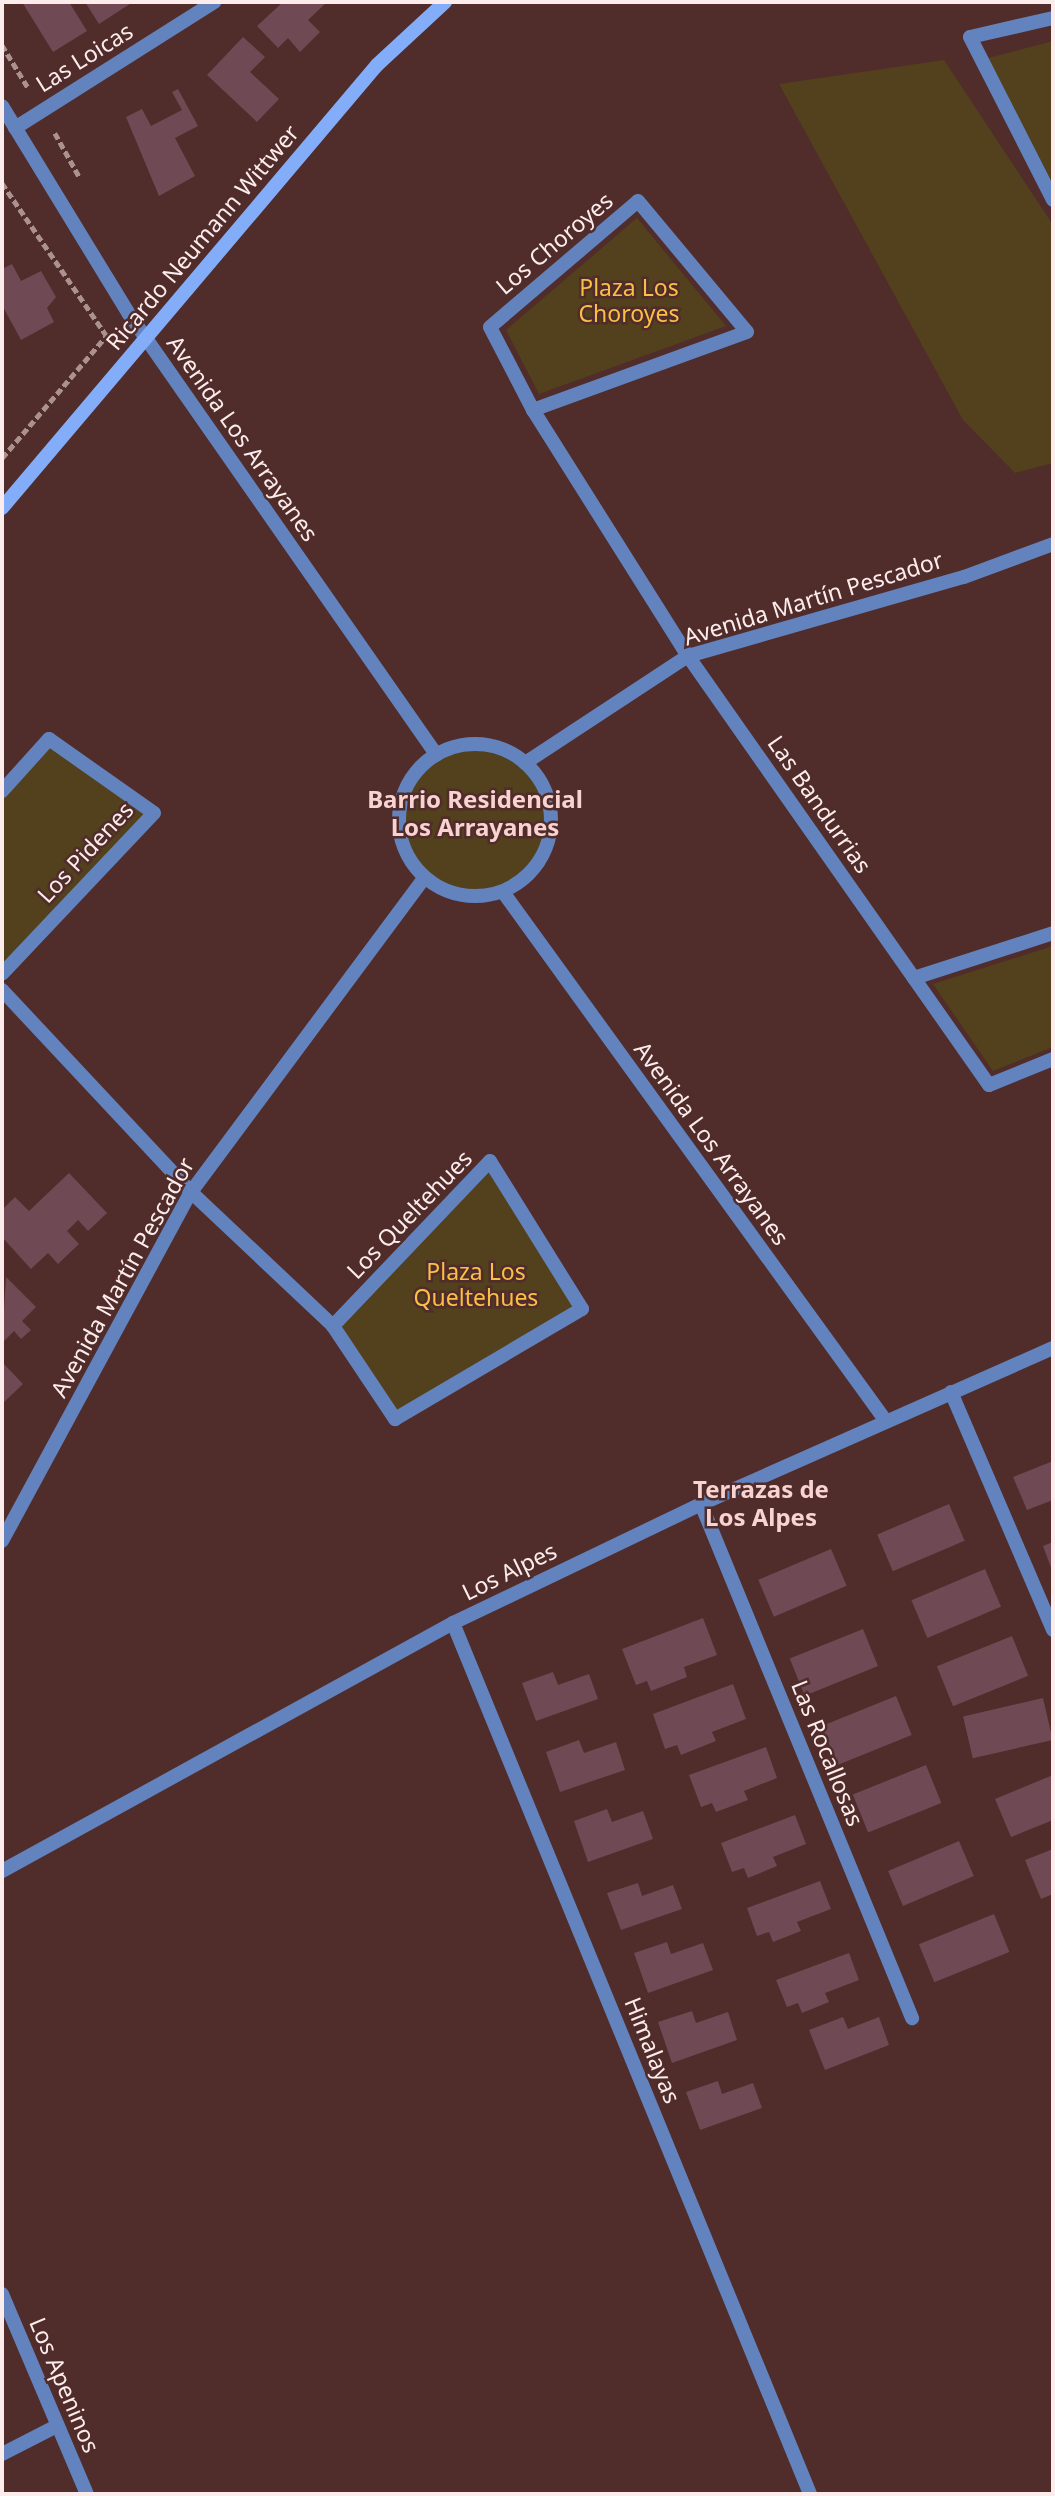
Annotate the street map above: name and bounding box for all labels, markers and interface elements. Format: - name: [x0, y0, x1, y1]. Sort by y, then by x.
- street label: Las Loicas: [31, 16, 137, 98]
- street label: Ricardo Neumann Wittwer: [100, 119, 304, 355]
- street label: Los Choroyes: [490, 186, 618, 300]
- park label: Plaza Los Choroyes: [579, 273, 679, 327]
- street label: Avenida Los Arrayanes: [162, 330, 324, 546]
- street label: Avenida Martín Pescador: [680, 545, 946, 651]
- street label: Las Bandurrias: [762, 730, 878, 878]
- district label: Barrio Residencial Los Arrayanes: [367, 785, 583, 841]
- street label: Los Pidenes: [31, 796, 139, 908]
- street label: Avenida Los Arrayanes: [629, 1036, 795, 1250]
- street label: Los Queltehues: [341, 1144, 477, 1284]
- street label: Avenida Martín Pescador: [45, 1152, 199, 1402]
- park label: Plaza Los Queltehues: [414, 1257, 538, 1311]
- district label: Terrazas de Los Alpes: [693, 1475, 829, 1531]
- street label: Los Alpes: [457, 1536, 561, 1606]
- street label: Las Rocallosas: [786, 1676, 870, 1830]
- street label: Himalayas: [619, 1993, 687, 2107]
- street label: Los Apeninos: [24, 2313, 106, 2457]

